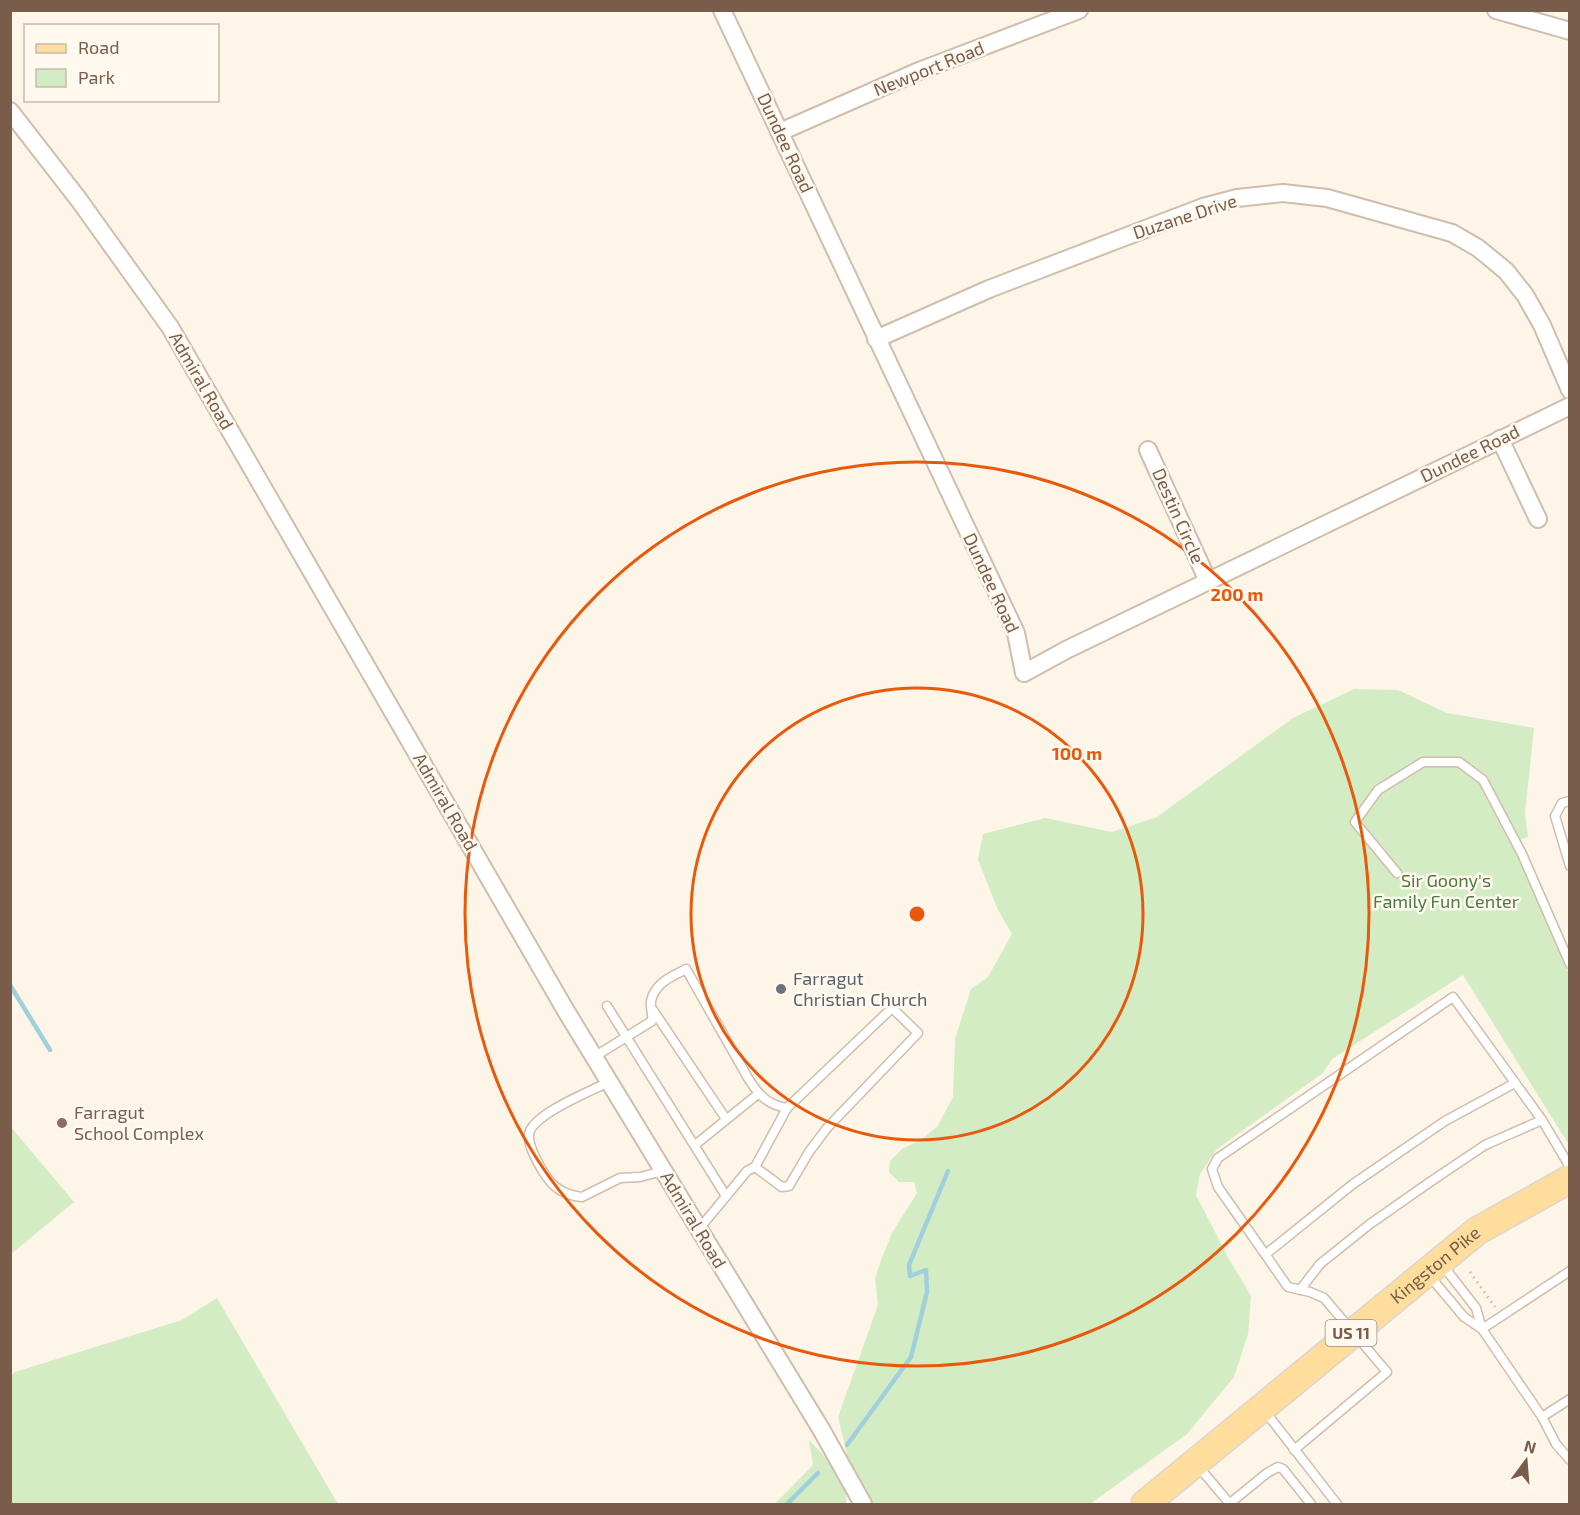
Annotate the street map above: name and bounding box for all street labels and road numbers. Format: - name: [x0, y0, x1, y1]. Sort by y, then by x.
- street label: Newport Road: [870, 36, 987, 100]
- street label: Dundee Road: [753, 89, 819, 196]
- street label: Duzane Drive: [1130, 189, 1240, 243]
- street label: Admiral Road: [165, 328, 239, 433]
- street label: Dundee Road: [1416, 420, 1523, 487]
- street label: Destin Circle: [1148, 464, 1210, 567]
- street label: Dundee Road: [959, 529, 1025, 636]
- street label: Admiral Road: [409, 749, 483, 854]
- street label: Admiral Road: [656, 1167, 731, 1272]
- street label: Kingston Pike: [1385, 1221, 1484, 1308]
- road number: US 11: [1326, 1320, 1376, 1346]

